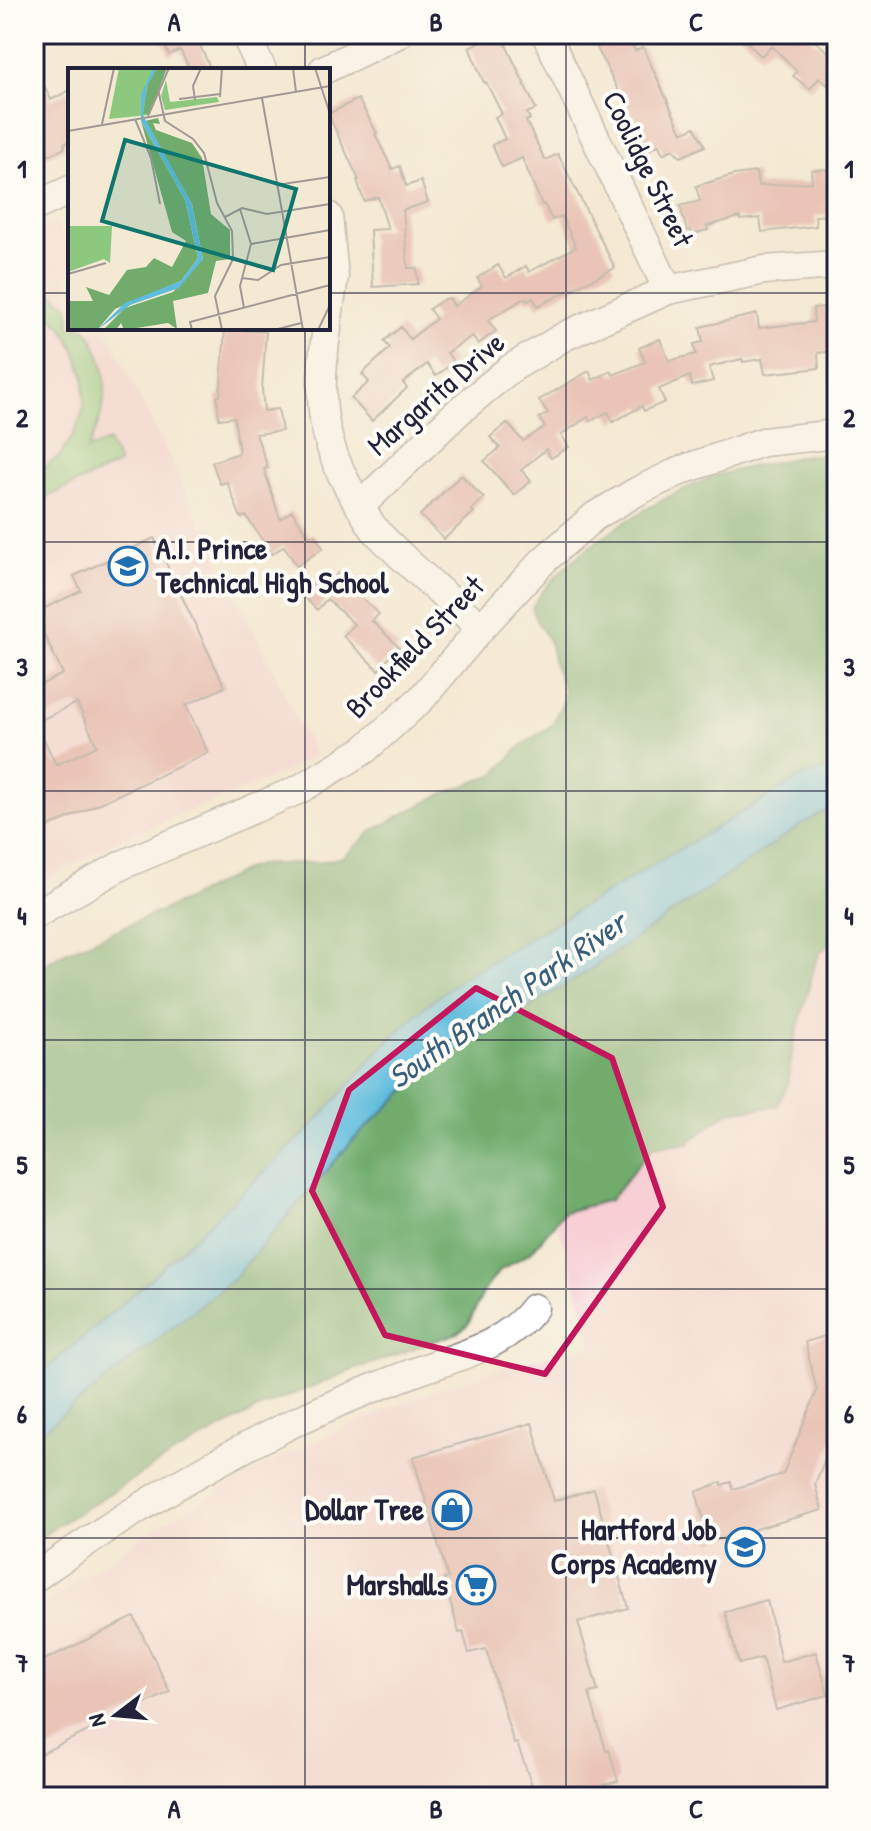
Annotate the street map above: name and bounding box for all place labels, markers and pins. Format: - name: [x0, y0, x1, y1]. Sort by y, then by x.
- place label: A.I. Prince Technical High School: [155, 528, 390, 603]
- school or university icon: A.I. Prince Technical High School: [107, 545, 149, 587]
- place label: Dollar Tree: [305, 1489, 424, 1529]
- shop icon: Dollar Tree: [431, 1489, 473, 1531]
- place label: Hartford Job Corps Academy: [551, 1509, 717, 1584]
- school or university icon: Hartford Job Corps Academy: [724, 1526, 766, 1568]
- place label: Marshalls: [346, 1564, 448, 1604]
- supermarket icon: Marshalls: [455, 1564, 497, 1606]

